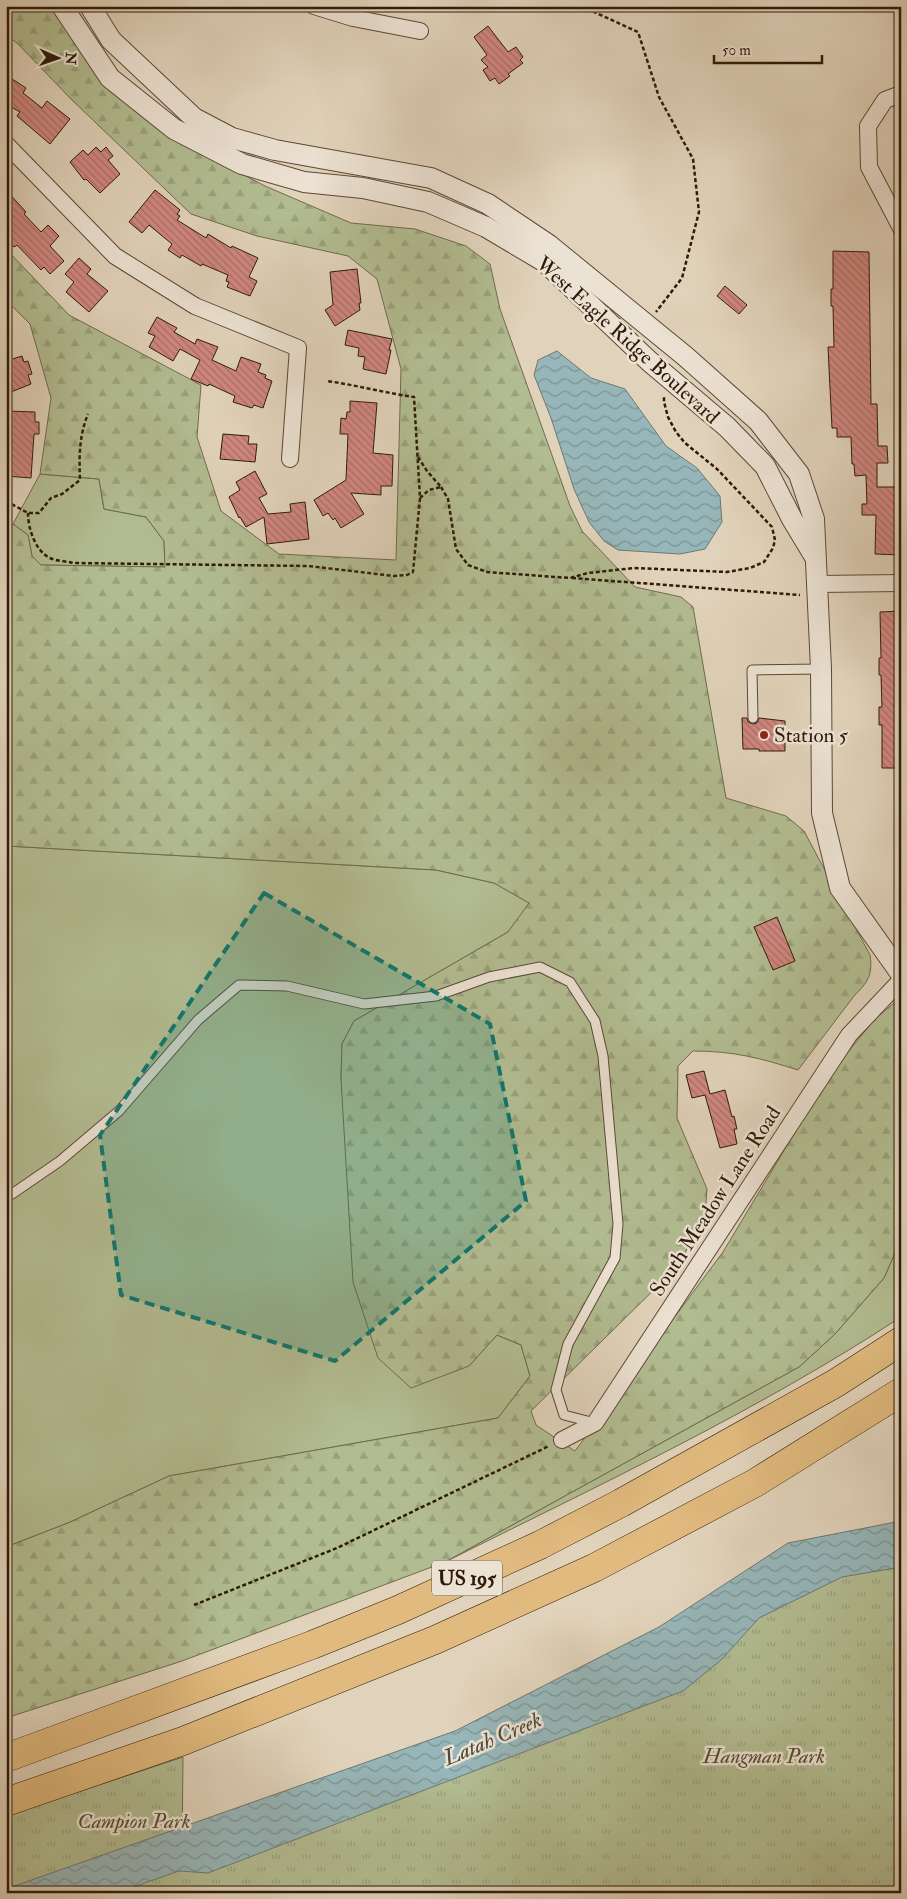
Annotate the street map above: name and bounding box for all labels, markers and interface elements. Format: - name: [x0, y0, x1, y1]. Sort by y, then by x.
- north arrow: [32, 32, 82, 82]
- scale bar: [714, 32, 822, 64]
- text: 50 m: [722, 41, 751, 60]
- text: N: [62, 51, 79, 65]
- street label: West Eagle Ridge Boulevard: [529, 250, 726, 431]
- place label: Station 5: [774, 722, 849, 749]
- marker: Station 5: [758, 729, 770, 741]
- street label: South Meadow Lane Road: [644, 1100, 787, 1302]
- road number: US 195: [432, 1560, 502, 1596]
- water label: Latah Creek: [438, 1706, 546, 1773]
- park label: Hangman Park: [702, 1743, 825, 1770]
- park label: Campion Park: [77, 1808, 191, 1835]

